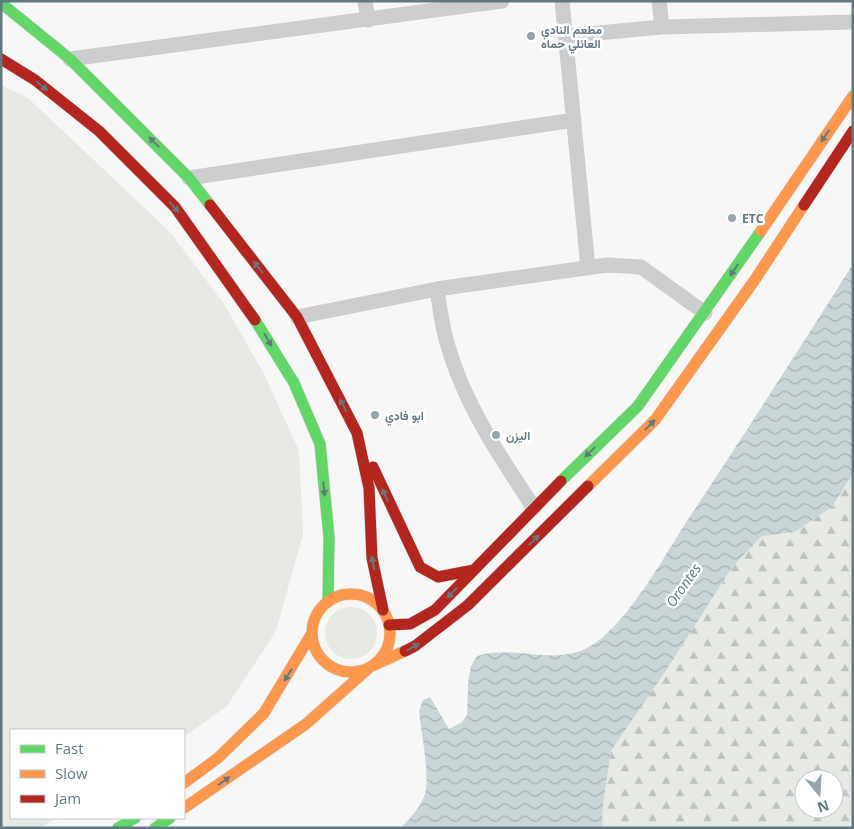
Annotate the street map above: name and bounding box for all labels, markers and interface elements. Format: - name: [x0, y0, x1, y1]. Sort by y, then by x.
- place label: مطعم النادي العائلي حماه: [541, 21, 603, 54]
- marker: مطعم النادي العائلي حماه: [525, 30, 537, 42]
- one-way arrow: [35, 80, 48, 91]
- one-way arrow: [820, 129, 830, 143]
- one-way arrow: [148, 137, 160, 149]
- one-way arrow: [168, 201, 180, 213]
- place label: ETC: [742, 210, 764, 227]
- marker: ETC: [726, 212, 738, 224]
- one-way arrow: [253, 261, 264, 274]
- one-way arrow: [729, 264, 739, 277]
- one-way arrow: [263, 333, 272, 346]
- one-way arrow: [339, 398, 347, 412]
- place label: ابو فادي: [385, 407, 424, 426]
- marker: ابو فادي: [369, 409, 381, 421]
- one-way arrow: [644, 420, 656, 432]
- place label: اليزن: [506, 427, 530, 444]
- marker: اليزن: [490, 429, 502, 441]
- one-way arrow: [585, 446, 597, 458]
- one-way arrow: [321, 482, 329, 498]
- one-way arrow: [381, 488, 389, 502]
- one-way arrow: [528, 534, 540, 546]
- one-way arrow: [369, 554, 377, 570]
- water label: Orontes: [661, 559, 705, 611]
- one-way arrow: [446, 587, 458, 599]
- one-way arrow: [406, 642, 419, 651]
- one-way arrow: [283, 668, 292, 681]
- legend: [10, 729, 185, 819]
- text: Fast: [55, 738, 84, 758]
- text: Slow: [55, 763, 88, 783]
- north arrow: [794, 769, 844, 819]
- one-way arrow: [217, 776, 231, 786]
- text: Jam: [53, 788, 81, 808]
- text: N: [815, 796, 832, 818]

